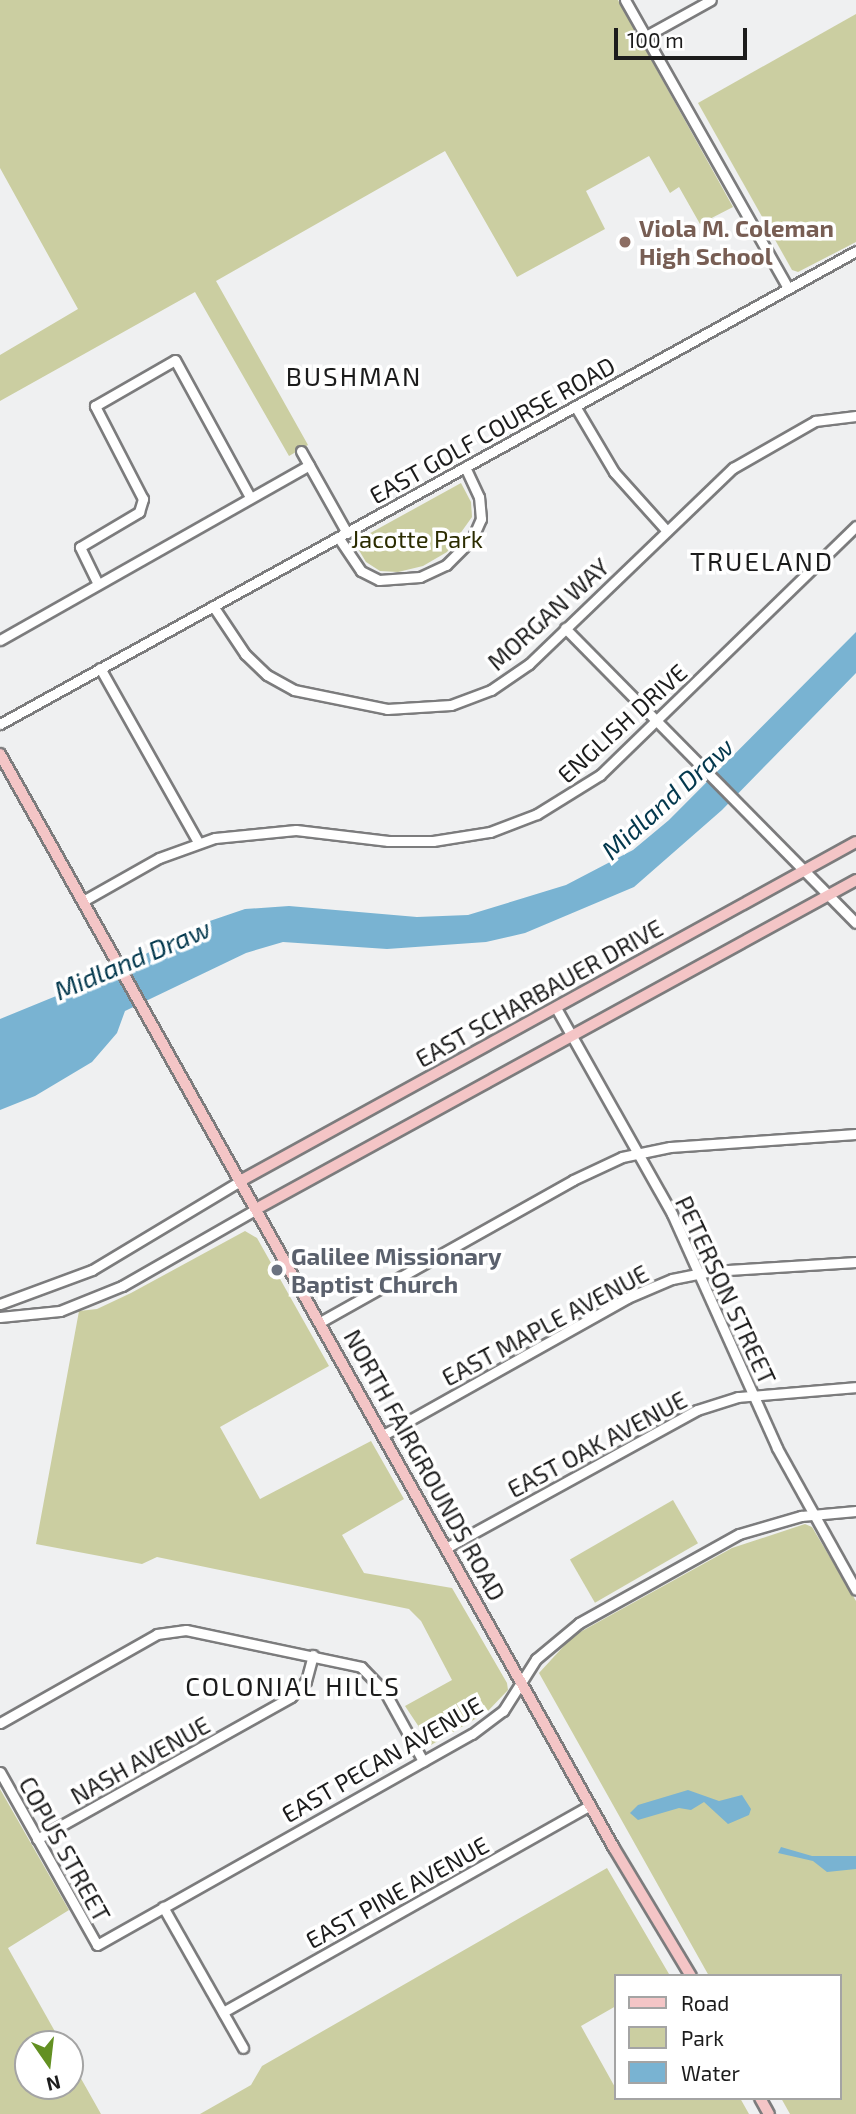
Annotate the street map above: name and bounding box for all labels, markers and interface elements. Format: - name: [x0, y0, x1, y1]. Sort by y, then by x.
- scale bar: [618, 14, 751, 58]
- text: 100 m: [627, 27, 684, 52]
- place label: Viola M. Coleman High School: [639, 214, 834, 270]
- marker: Viola M. Coleman High School: [617, 234, 633, 250]
- street label: EAST GOLF COURSE ROAD: [364, 350, 620, 510]
- district label: BUSHMAN: [287, 360, 421, 392]
- park label: Jacotte Park: [351, 525, 483, 553]
- district label: TRUELAND: [691, 545, 833, 577]
- street label: MORGAN WAY: [481, 552, 615, 676]
- street label: ENGLISH DRIVE: [551, 657, 693, 789]
- water label: Midland Draw: [595, 731, 739, 865]
- water label: Midland Draw: [49, 912, 215, 1006]
- street label: EAST SCHARBAUER DRIVE: [410, 913, 668, 1073]
- street label: PETERSON STREET: [670, 1191, 782, 1389]
- place label: Galilee Missionary Baptist Church: [291, 1242, 502, 1298]
- street label: EAST MAPLE AVENUE: [436, 1258, 654, 1392]
- marker: Galilee Missionary Baptist Church: [269, 1262, 285, 1278]
- street label: NORTH FAIRGROUNDS ROAD: [338, 1324, 512, 1606]
- street label: EAST OAK AVENUE: [502, 1384, 692, 1504]
- district label: COLONIAL HILLS: [187, 1670, 399, 1702]
- street label: EAST PECAN AVENUE: [276, 1690, 488, 1828]
- street label: NASH AVENUE: [65, 1710, 215, 1810]
- street label: COPUS STREET: [13, 1771, 117, 1927]
- street label: EAST PINE AVENUE: [300, 1830, 494, 1954]
- legend: [614, 1974, 842, 2100]
- text: Road: [681, 1990, 729, 2015]
- text: Park: [681, 2025, 724, 2050]
- north arrow: [14, 2030, 84, 2100]
- text: Water: [681, 2060, 740, 2085]
- text: N: [44, 2071, 63, 2097]

